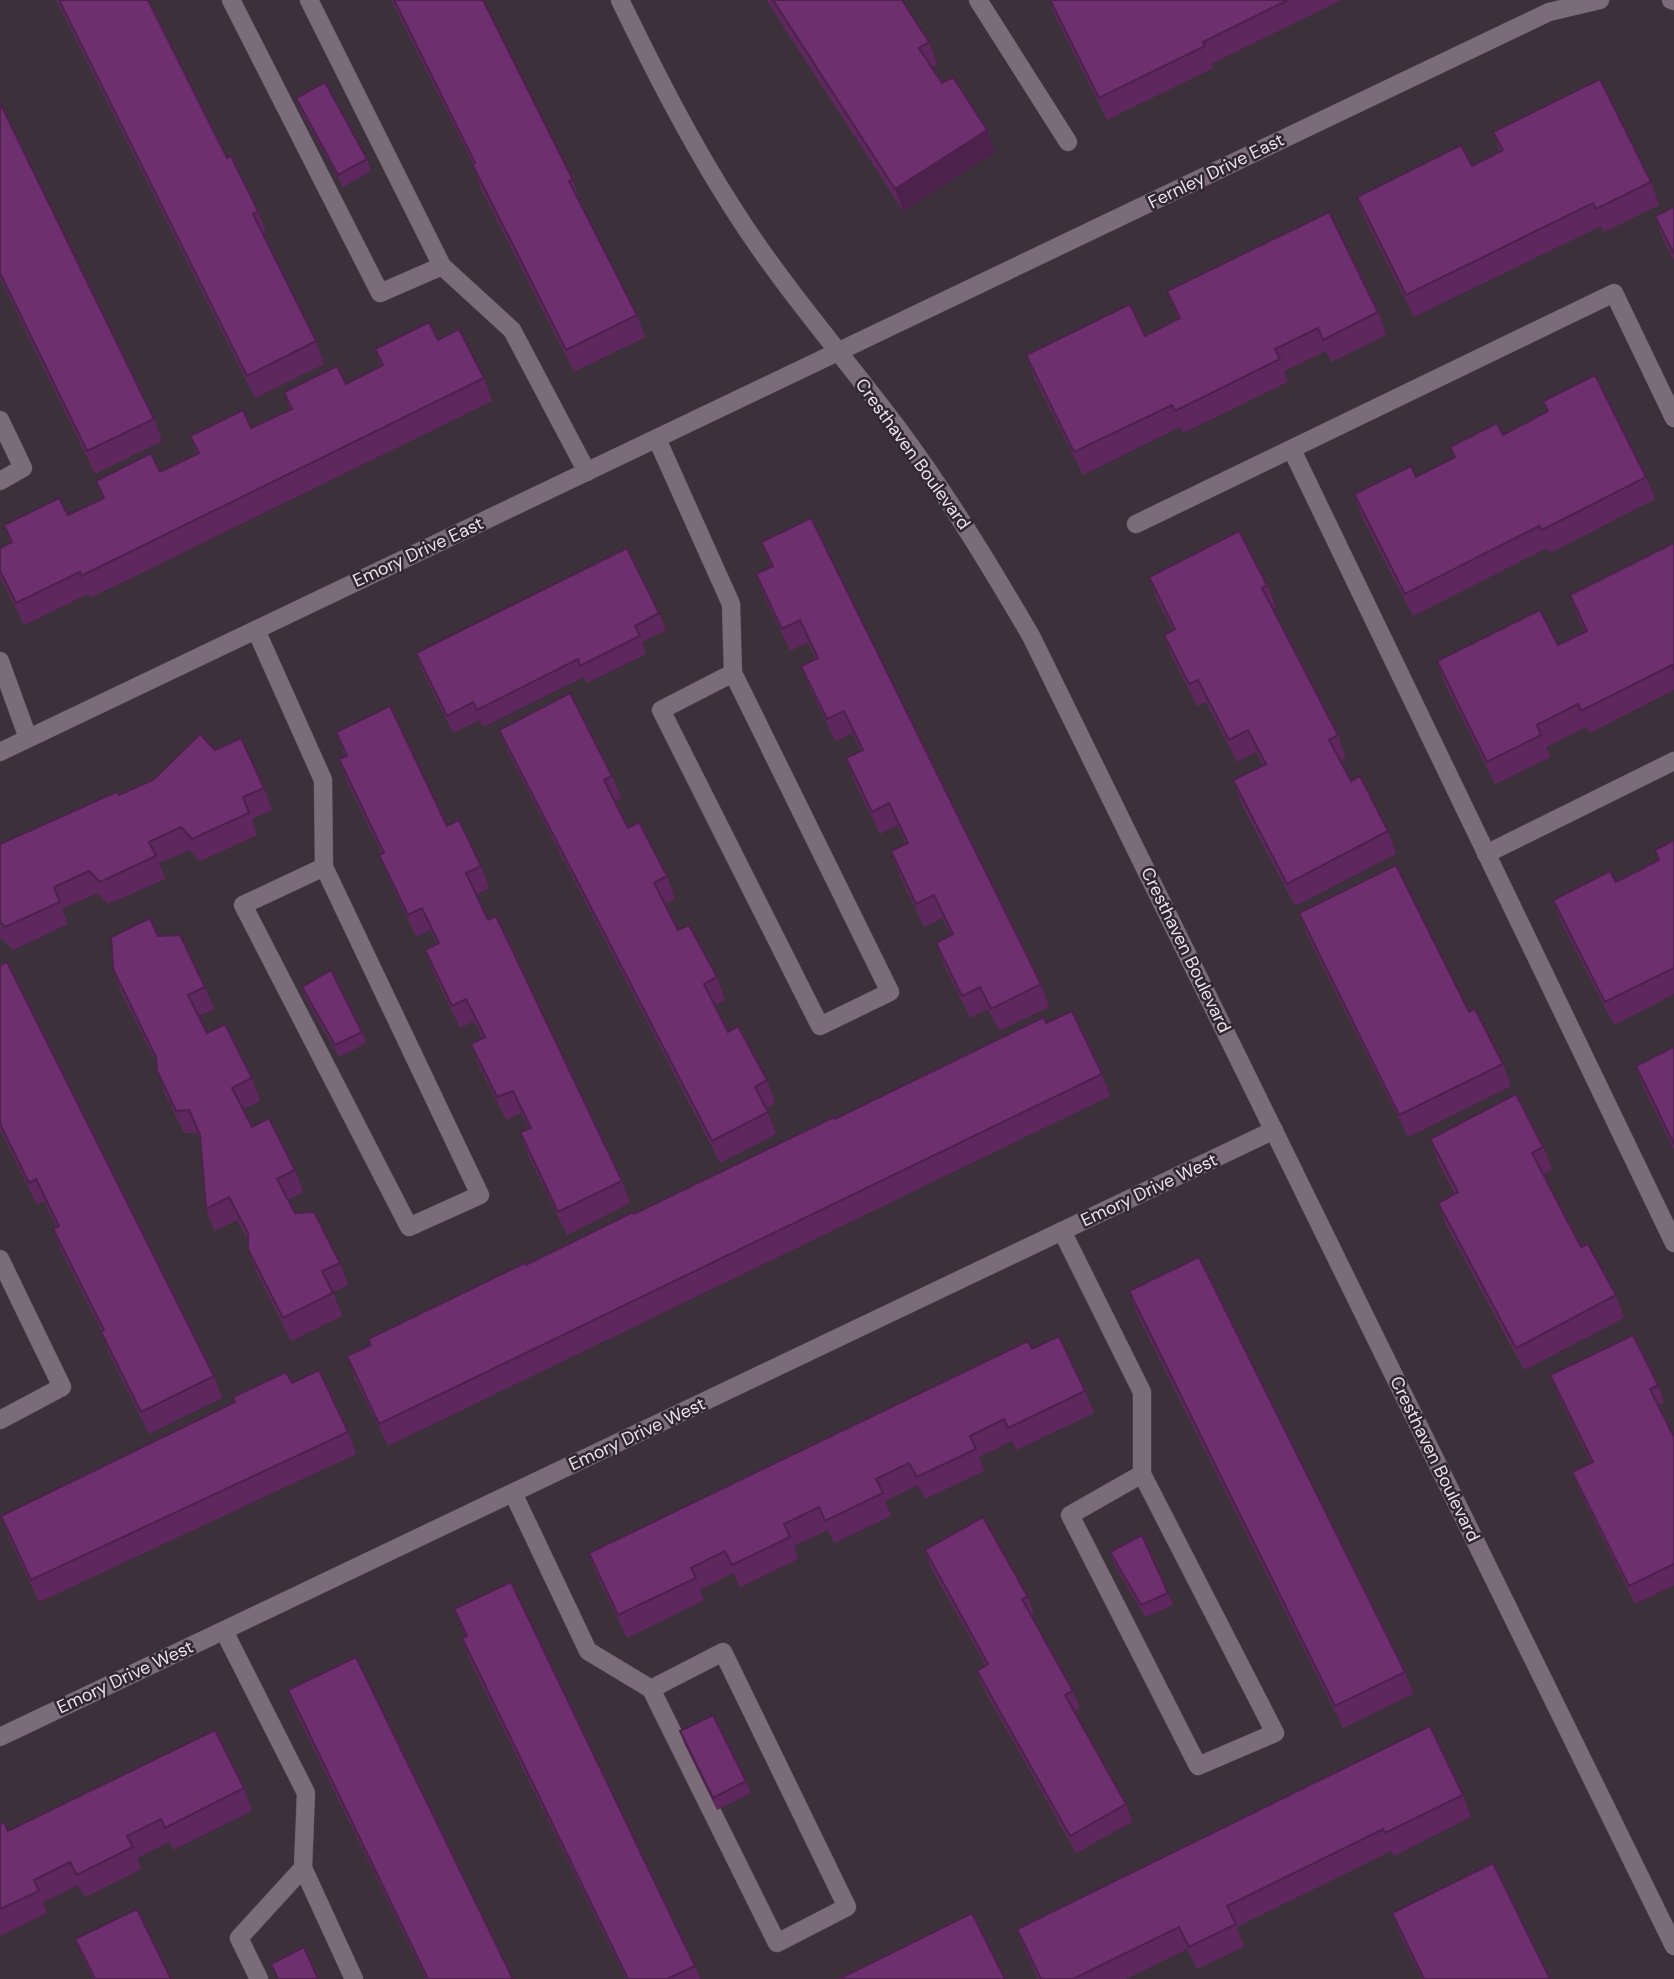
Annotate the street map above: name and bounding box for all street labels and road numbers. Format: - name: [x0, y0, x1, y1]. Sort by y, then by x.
- street label: Fernley Drive East: [1144, 128, 1288, 214]
- street label: Cresthaven Boulevard: [850, 374, 976, 534]
- street label: Emory Drive East: [349, 511, 487, 593]
- street label: Cresthaven Boulevard: [1135, 863, 1237, 1037]
- street label: Emory Drive West: [1077, 1148, 1221, 1232]
- street label: Cresthaven Boulevard: [1384, 1372, 1486, 1546]
- street label: Emory Drive West: [565, 1392, 709, 1476]
- street label: Emory Drive West: [53, 1635, 197, 1719]

